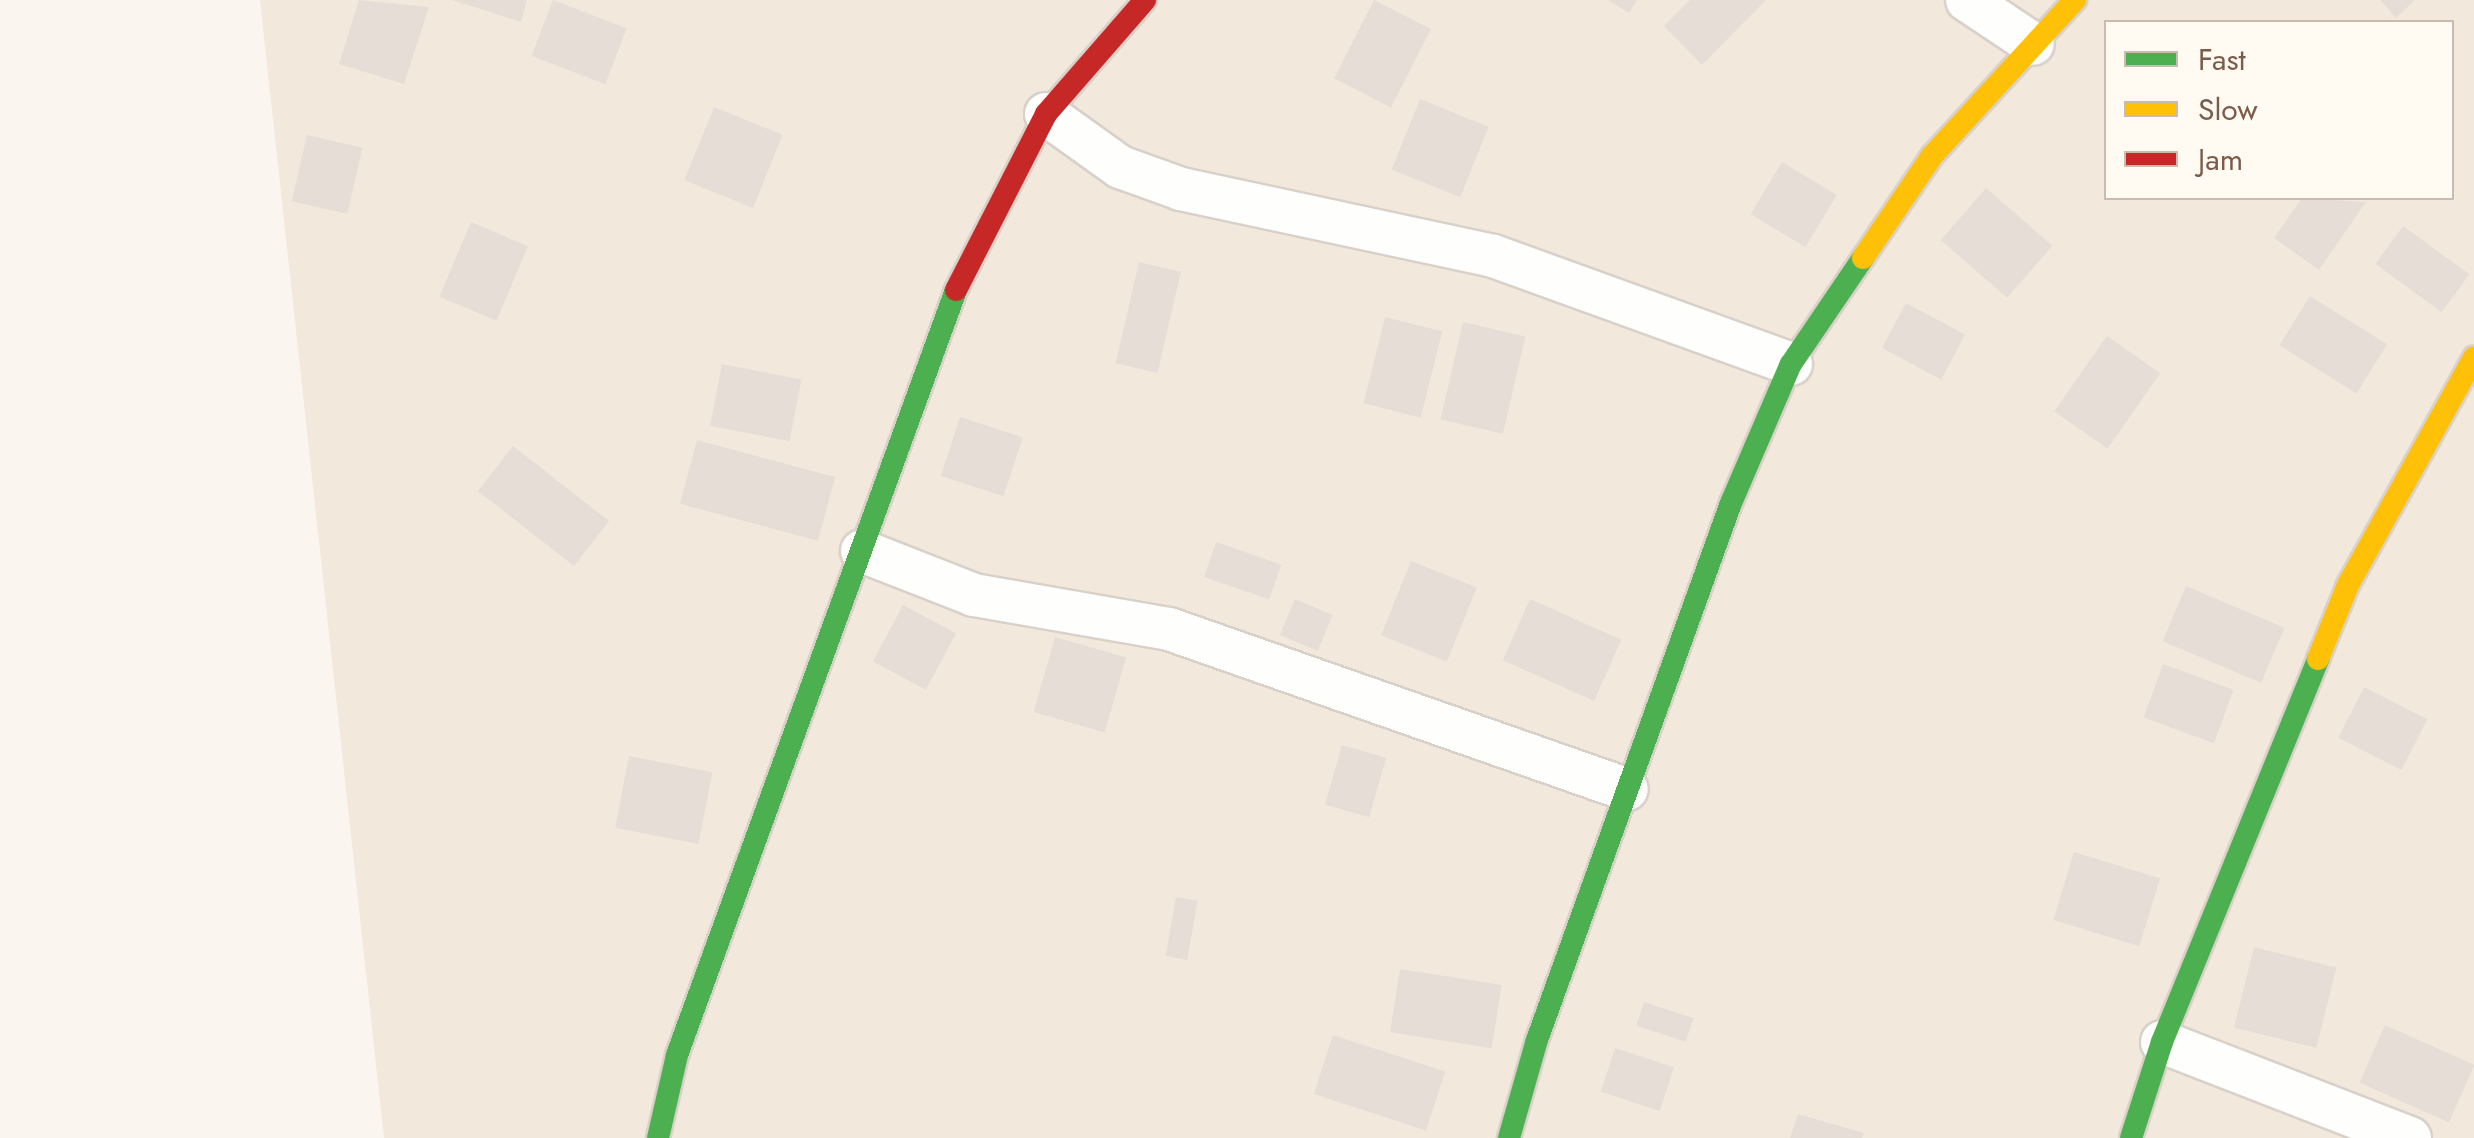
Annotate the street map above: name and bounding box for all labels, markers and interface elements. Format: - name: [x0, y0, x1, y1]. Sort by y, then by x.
- legend: [2104, 20, 2454, 200]
- text: Fast: [2198, 38, 2246, 81]
- text: Slow: [2198, 88, 2258, 131]
- text: Jam: [2198, 138, 2243, 181]

